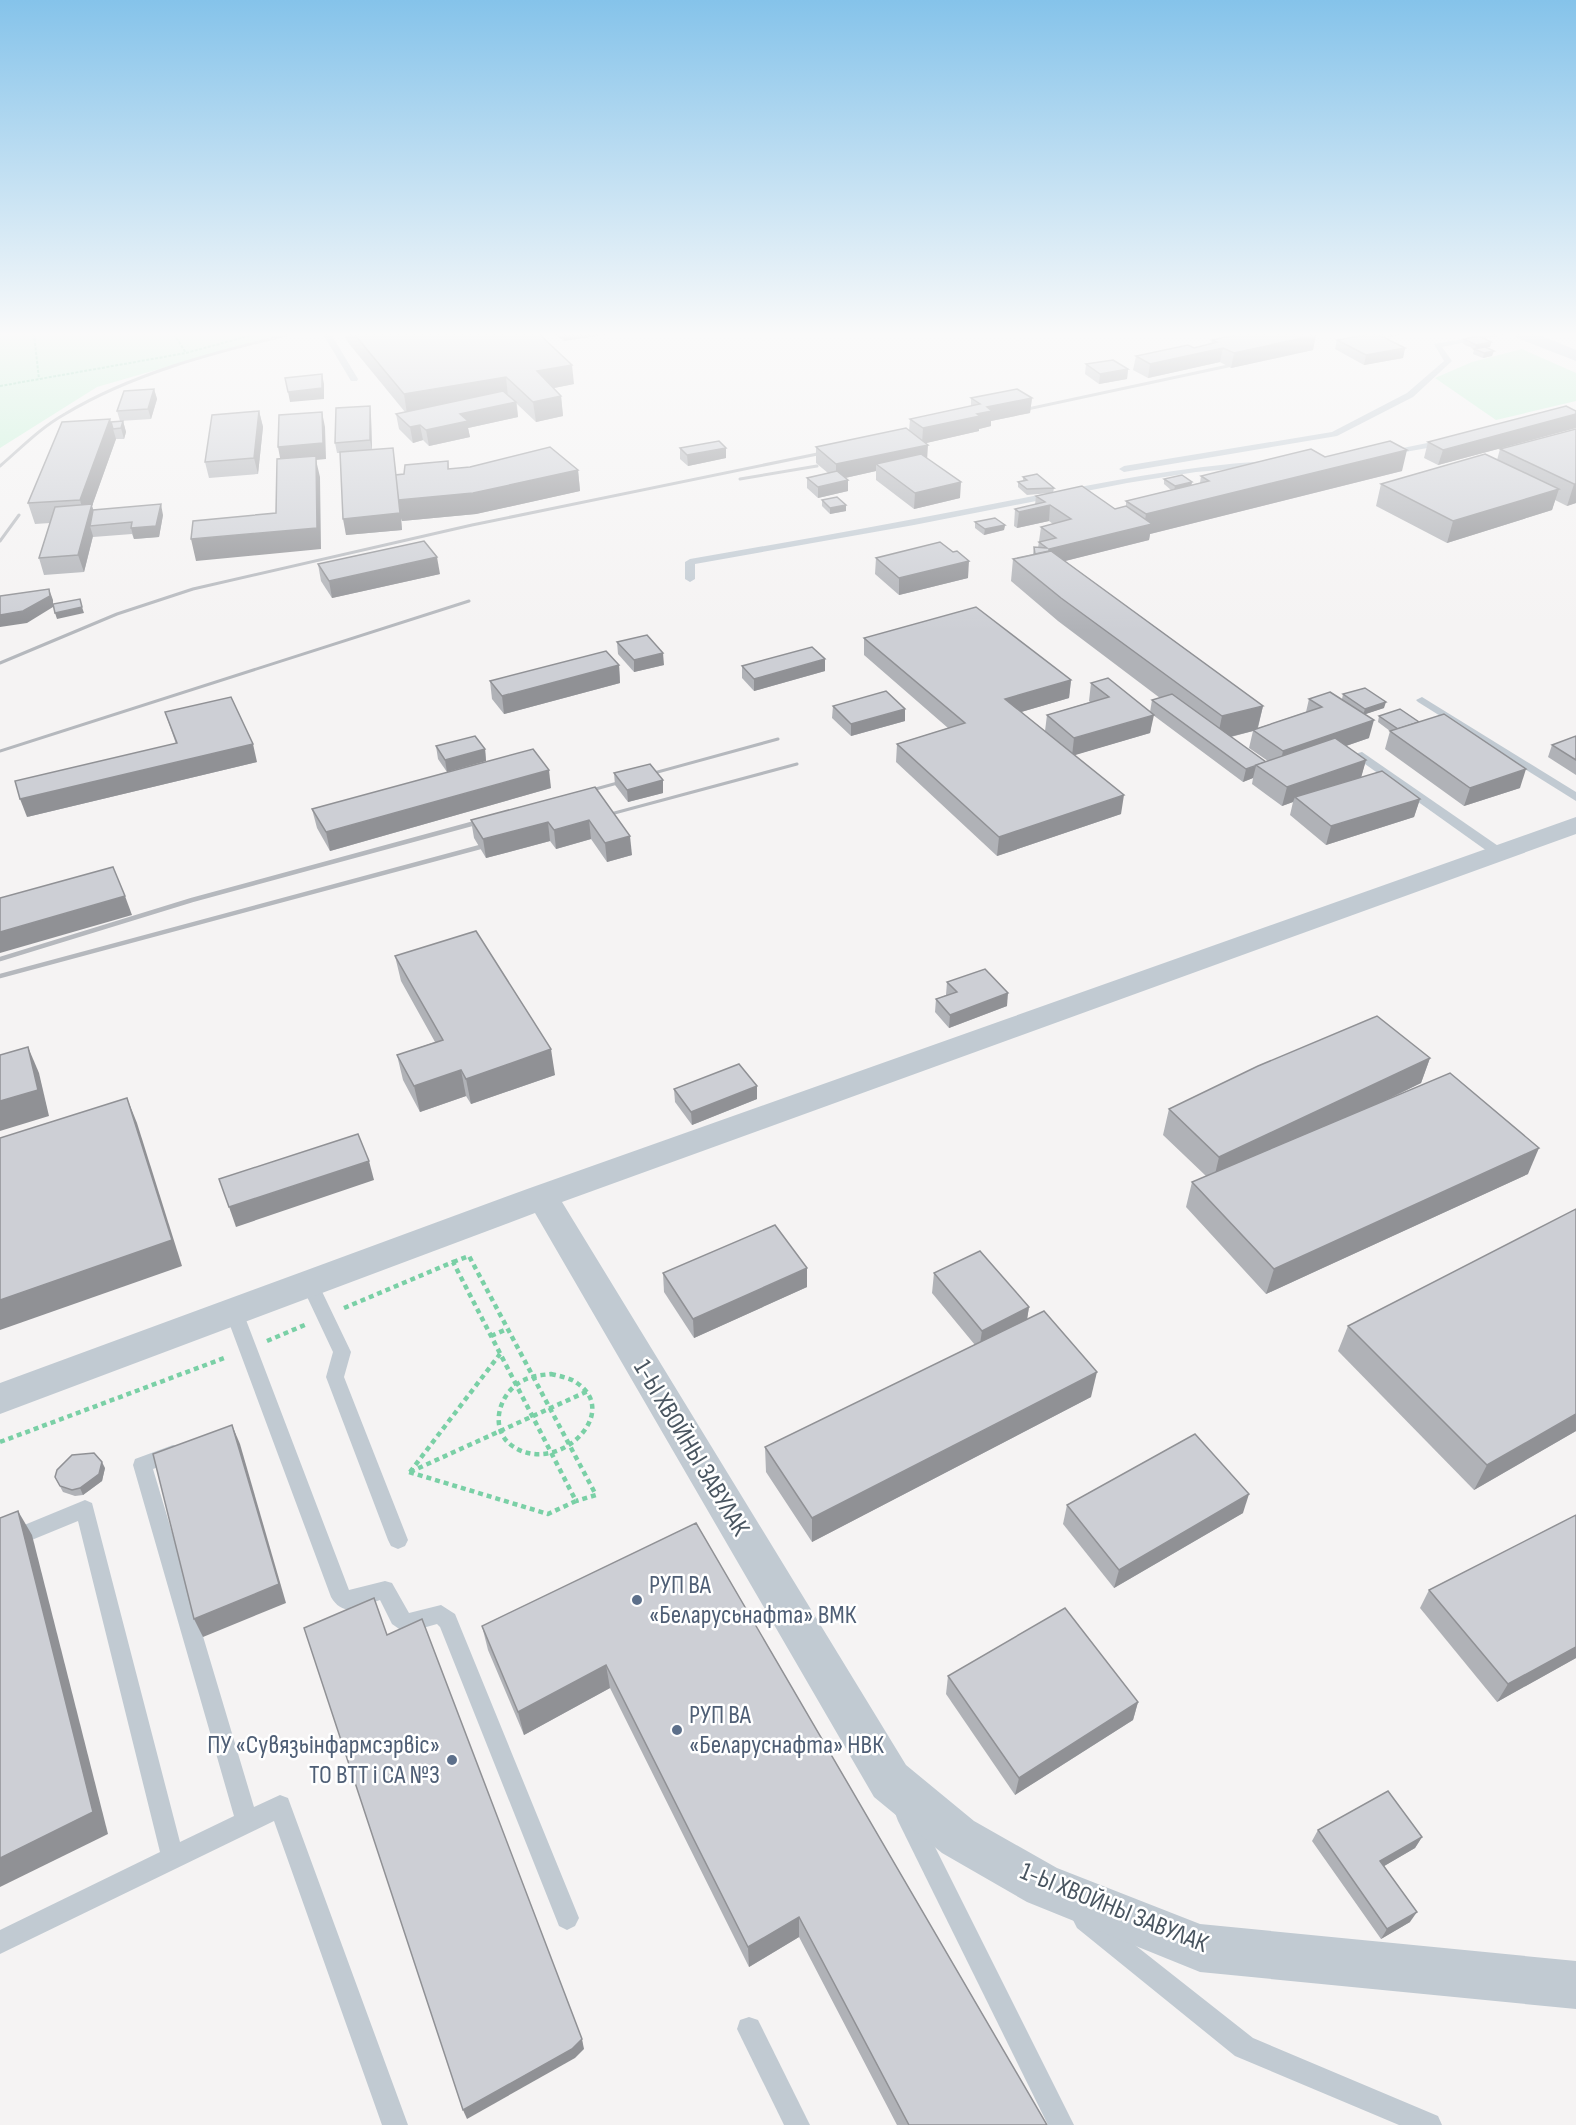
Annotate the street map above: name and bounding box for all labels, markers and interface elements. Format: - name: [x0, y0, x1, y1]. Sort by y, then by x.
- street label: 1-Ы ХВОЙНЫ ЗАВУЛАК: [626, 1354, 756, 1542]
- place label: РУП ВА «Беларусьнафта» ВМК: [649, 1570, 857, 1631]
- marker: РУП ВА «Беларусьнафта» ВМК: [630, 1593, 644, 1607]
- place label: РУП ВА «Беларуснафта» НВК: [689, 1700, 884, 1761]
- marker: РУП ВА «Беларуснафта» НВК: [670, 1723, 684, 1737]
- place label: ПУ «Сувязьінфармсэрвіс» ТО ВТТ і СА №3: [207, 1730, 440, 1791]
- marker: ПУ «Сувязьінфармсэрвіс» ТО ВТТ і СА №3: [445, 1753, 459, 1767]
- street label: 1-Ы ХВОЙНЫ ЗАВУЛАК: [1016, 1856, 1213, 1960]

